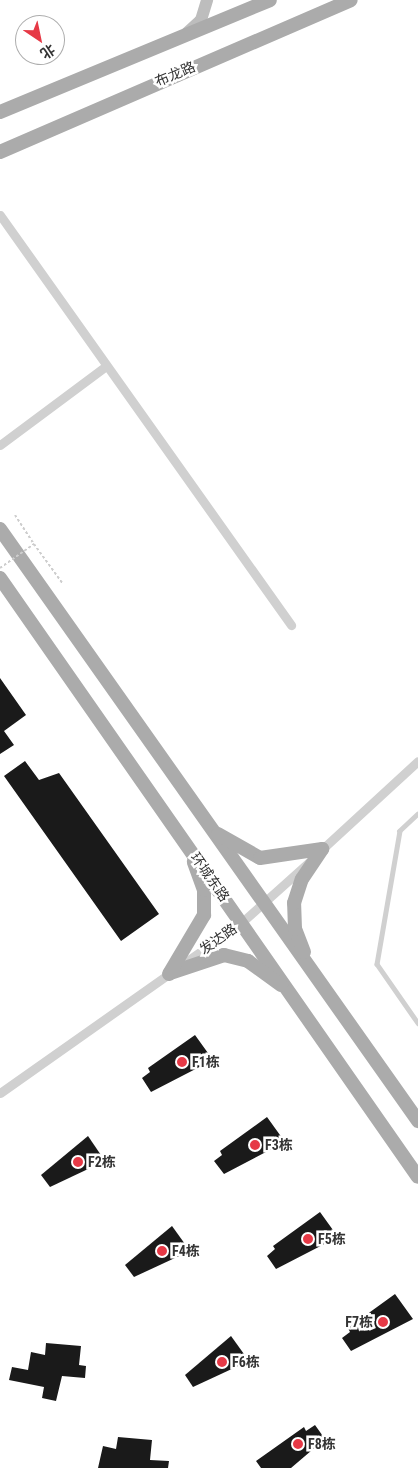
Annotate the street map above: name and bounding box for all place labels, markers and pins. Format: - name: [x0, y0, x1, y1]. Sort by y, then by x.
- place label: F1栋: [192, 1054, 220, 1070]
- marker: F1栋: [176, 1056, 188, 1068]
- place label: F3栋: [265, 1137, 293, 1153]
- marker: F3栋: [249, 1139, 261, 1151]
- place label: F2栋: [88, 1154, 116, 1170]
- marker: F2栋: [72, 1156, 84, 1168]
- place label: F5栋: [318, 1231, 346, 1247]
- marker: F5栋: [302, 1233, 314, 1245]
- place label: F4栋: [172, 1243, 200, 1259]
- marker: F4栋: [156, 1245, 168, 1257]
- place label: F7栋: [345, 1314, 373, 1330]
- marker: F7栋: [377, 1316, 389, 1328]
- place label: F6栋: [232, 1354, 260, 1370]
- marker: F6栋: [216, 1356, 228, 1368]
- place label: F8栋: [308, 1436, 336, 1452]
- marker: F8栋: [292, 1438, 304, 1450]

